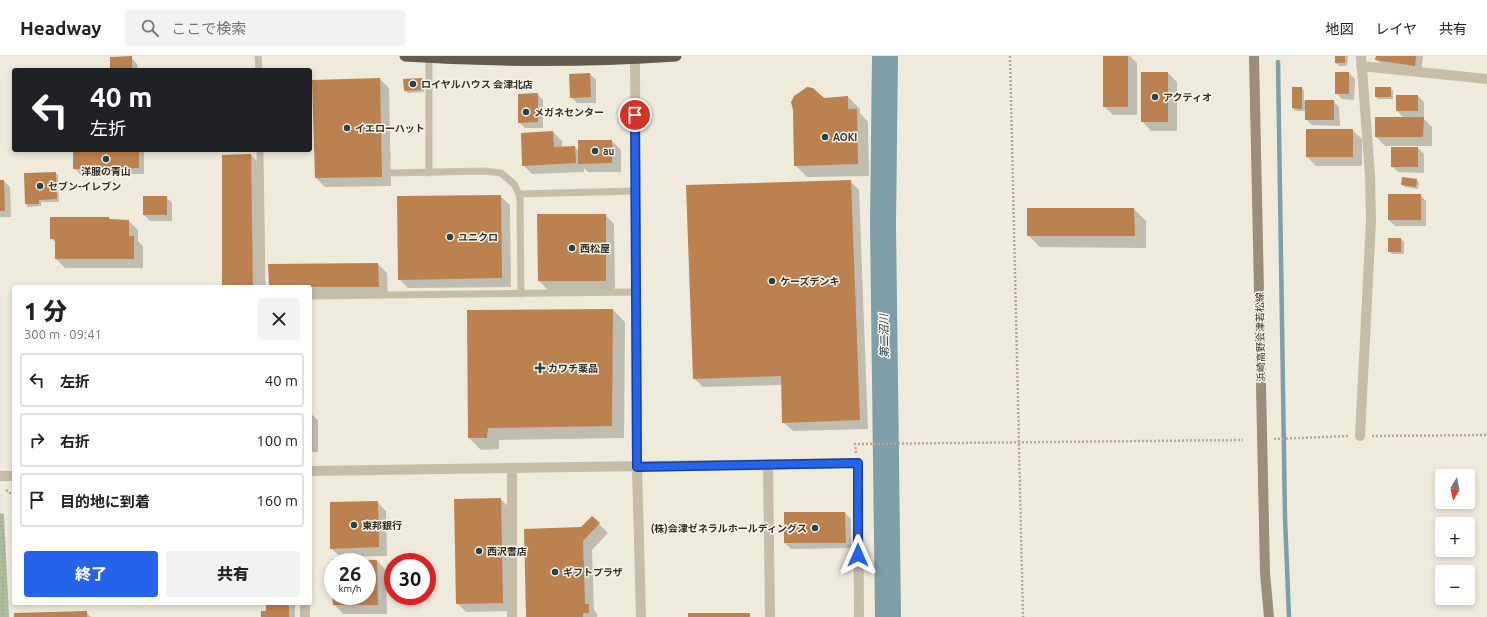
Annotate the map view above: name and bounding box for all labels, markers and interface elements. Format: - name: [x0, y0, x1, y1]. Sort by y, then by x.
- search box: [125, 10, 405, 46]
- text: Headway: [20, 17, 101, 39]
- icon: search: [139, 17, 161, 39]
- text: ここで検索: [171, 20, 246, 37]
- text: 地図: [1325, 21, 1353, 37]
- text: レイヤ: [1375, 21, 1417, 37]
- text: 共有: [1439, 21, 1467, 37]
- marker: ロイヤルハウス 会津北店: [408, 79, 418, 89]
- place label: ロイヤルハウス 会津北店: [421, 79, 533, 90]
- text: 40 m: [90, 81, 152, 112]
- icon: left: [24, 84, 76, 136]
- marker: アクティオ: [1150, 92, 1160, 102]
- place label: アクティオ: [1163, 92, 1212, 103]
- pin: [618, 98, 652, 132]
- icon: arrive: [624, 104, 646, 126]
- marker: メガネセンター: [521, 107, 531, 117]
- place label: メガネセンター: [534, 107, 604, 118]
- text: 左折: [90, 118, 126, 138]
- marker: イエローハット: [342, 123, 352, 133]
- place label: イエローハット: [355, 123, 425, 134]
- marker: AOKI: [820, 132, 830, 142]
- place label: AOKI: [833, 132, 857, 143]
- marker: au: [590, 146, 600, 156]
- place label: au: [603, 146, 614, 157]
- marker: 洋服の青山: [101, 154, 111, 164]
- place label: 洋服の青山: [81, 166, 131, 177]
- marker: セブン-イレブン: [35, 181, 45, 191]
- place label: セブン-イレブン: [48, 181, 121, 192]
- marker: ユニクロ: [445, 232, 455, 242]
- place label: ユニクロ: [458, 232, 498, 243]
- marker: 西松屋: [567, 243, 577, 253]
- place label: 西松屋: [580, 243, 610, 254]
- marker: ケーズデンキ: [767, 276, 777, 286]
- place label: ケーズデンキ: [780, 276, 840, 287]
- street label: 浜崎高野会津若松線: [1254, 292, 1267, 382]
- text: 1 分: [24, 298, 67, 325]
- button: close: [258, 298, 300, 340]
- water label: 第二沼川: [878, 313, 890, 358]
- text: 300 m · 09:41: [24, 327, 102, 341]
- marker: カワチ薬品: [535, 363, 545, 373]
- place label: カワチ薬品: [548, 363, 598, 374]
- icon: left: [26, 369, 48, 391]
- text: 40 m: [265, 372, 298, 389]
- text: 左折: [60, 373, 90, 390]
- icon: right: [26, 429, 48, 451]
- text: 100 m: [256, 432, 298, 449]
- text: 右折: [60, 433, 90, 450]
- north arrow: [1435, 469, 1475, 509]
- map controls: [1435, 469, 1475, 605]
- icon: arrive: [26, 489, 48, 511]
- text: 160 m: [256, 492, 298, 509]
- text: 目的地に到着: [60, 493, 150, 510]
- button: +: [1435, 517, 1475, 557]
- marker: 東邦銀行: [349, 520, 359, 530]
- place label: 東邦銀行: [362, 520, 402, 531]
- place label: (株)会津ゼネラルホールディングス: [651, 523, 807, 535]
- marker: (株)会津ゼネラルホールディングス: [810, 523, 820, 533]
- position arrow: [837, 534, 879, 576]
- marker: 西沢書店: [474, 546, 484, 556]
- place label: 西沢書店: [487, 546, 527, 557]
- button: 終了: [24, 551, 158, 597]
- button: 共有: [166, 551, 300, 597]
- speed limit sign: 30: [384, 553, 436, 605]
- text: 26: [339, 562, 361, 585]
- button: −: [1435, 565, 1475, 605]
- marker: ギフトプラザ: [550, 567, 560, 577]
- place label: ギフトプラザ: [563, 567, 623, 578]
- text: km/h: [338, 583, 362, 594]

